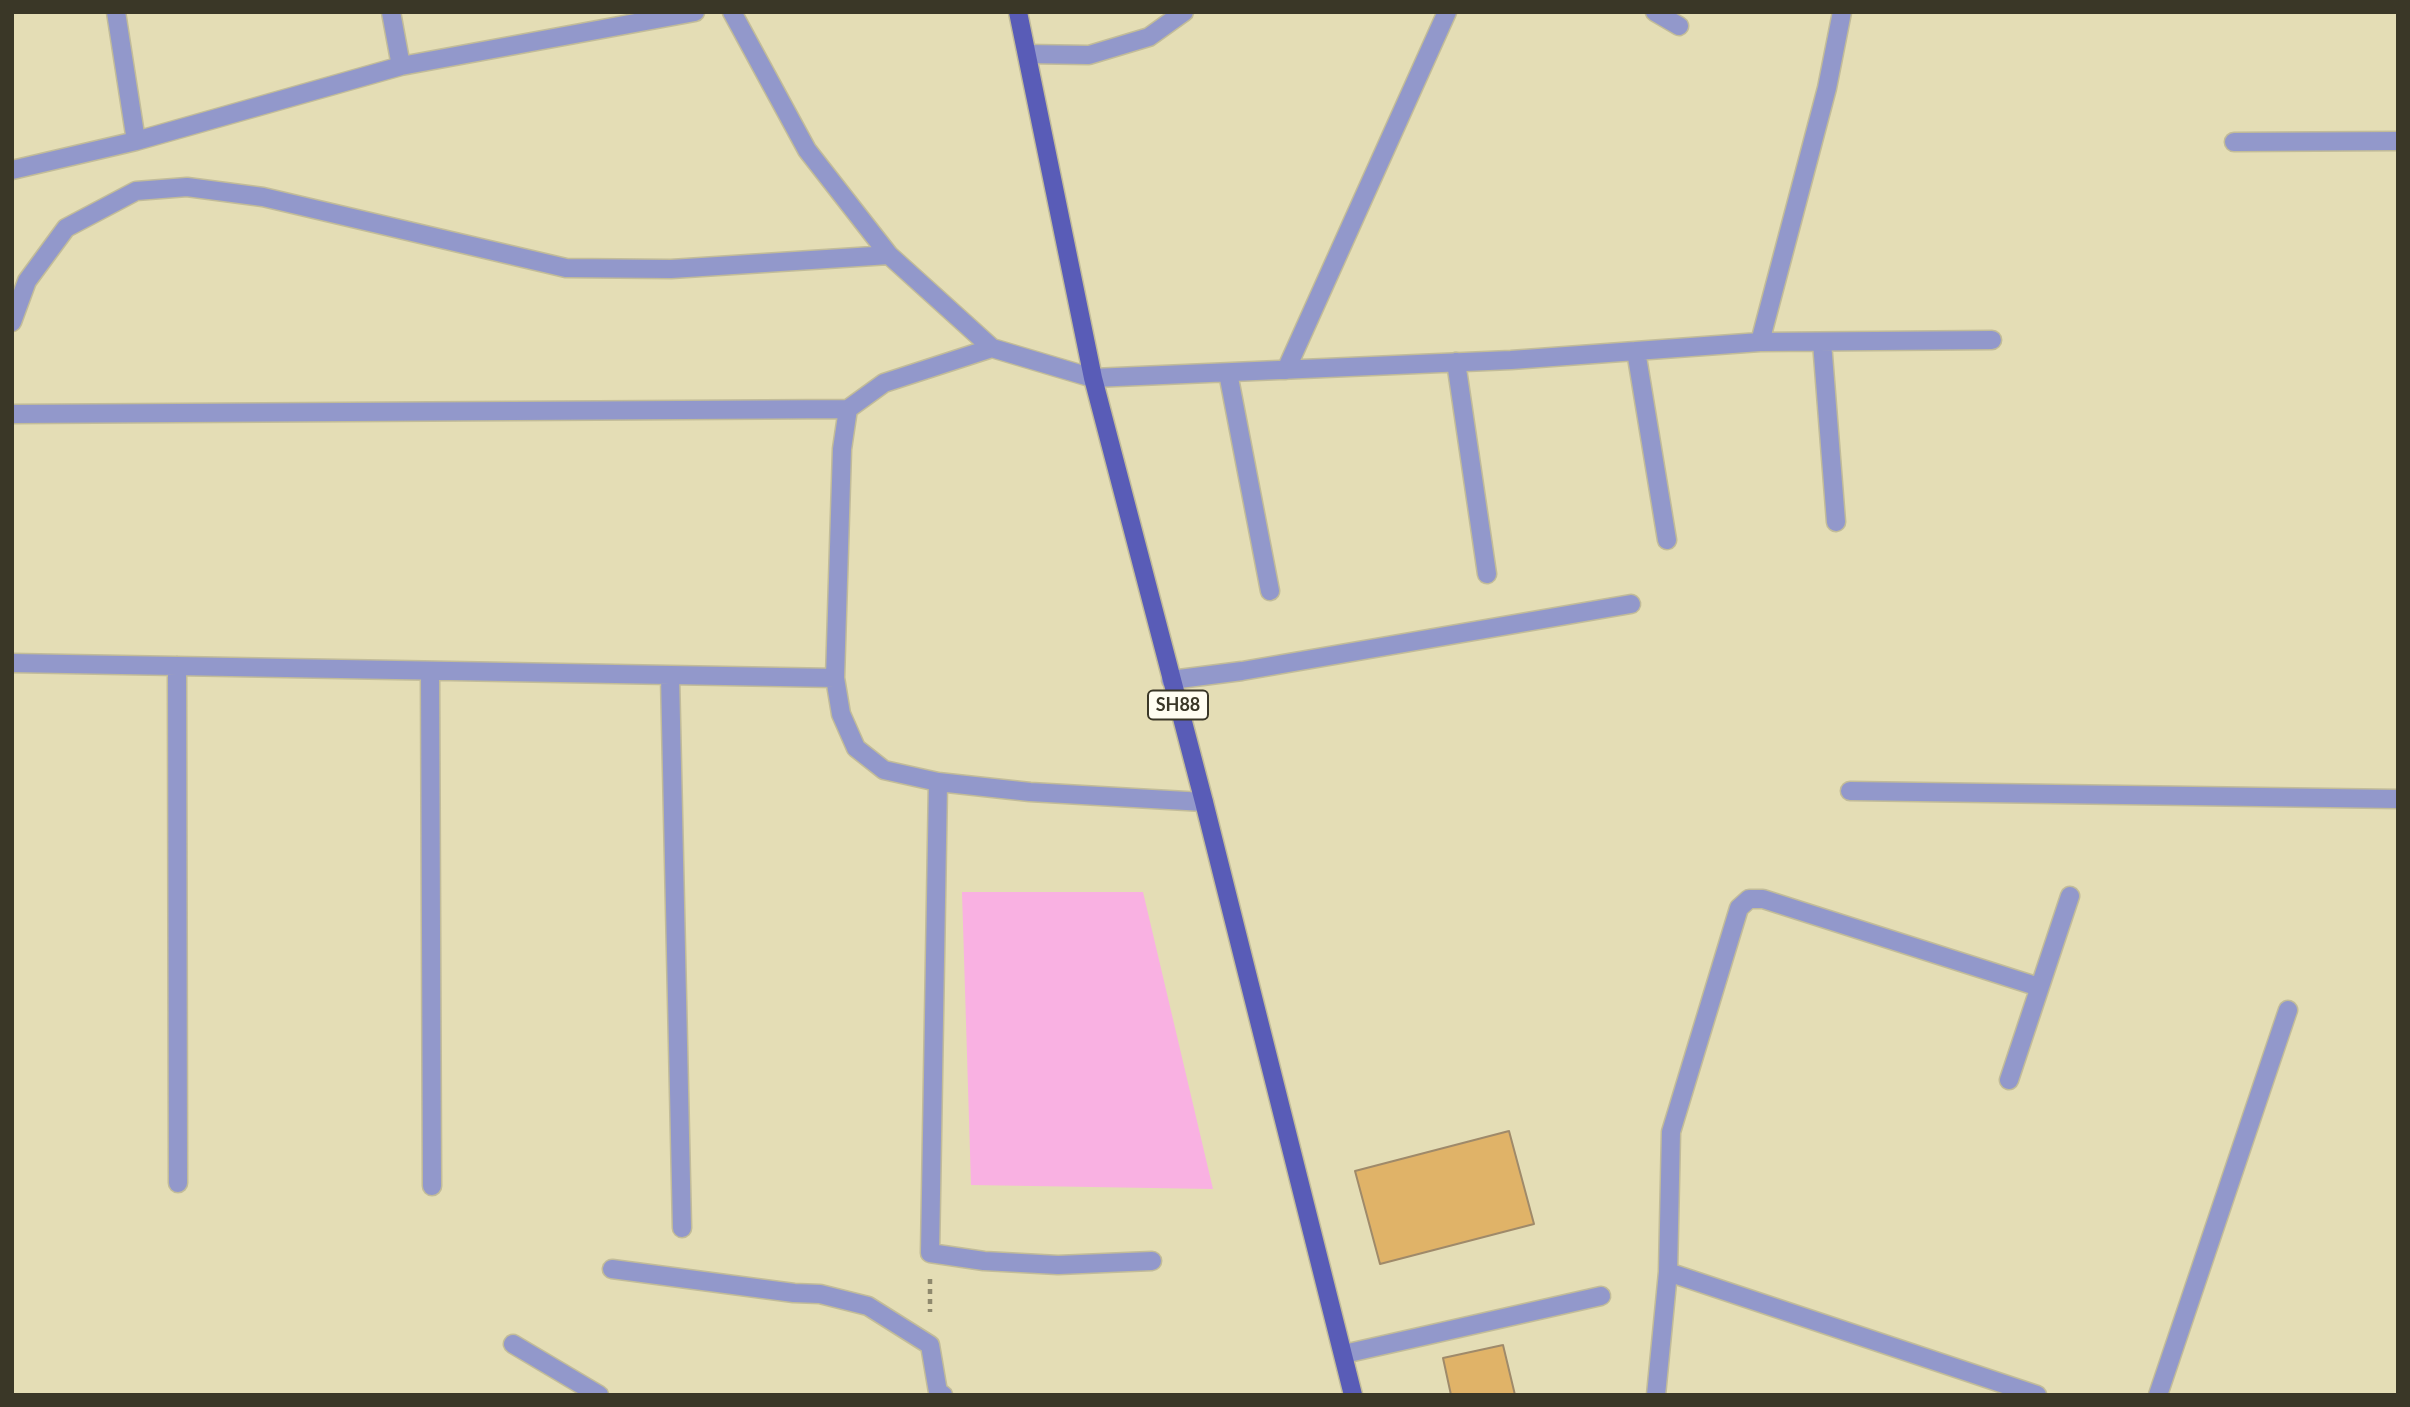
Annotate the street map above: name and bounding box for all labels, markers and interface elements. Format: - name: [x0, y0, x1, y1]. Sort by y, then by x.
- road number: SH88: [1148, 690, 1208, 720]

